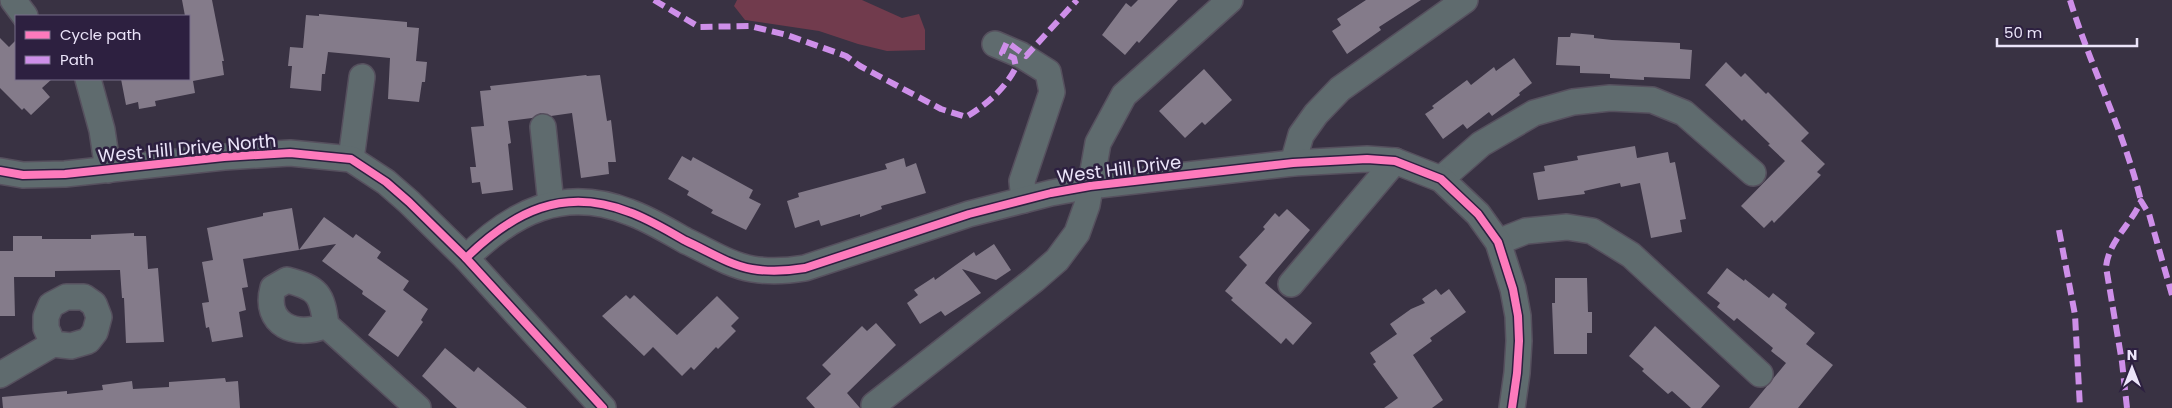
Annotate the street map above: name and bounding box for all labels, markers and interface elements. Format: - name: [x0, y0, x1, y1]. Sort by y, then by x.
- legend: [15, 15, 190, 80]
- scale bar: [1997, 15, 2137, 47]
- text: 50 m: [2004, 22, 2042, 43]
- text: Cycle path: [60, 24, 141, 45]
- text: Path: [60, 49, 94, 70]
- street label: West Hill Drive North: [97, 128, 277, 168]
- street label: West Hill Drive: [1055, 149, 1183, 189]
- north arrow: [2107, 343, 2157, 393]
- text: N: [2127, 345, 2137, 365]

